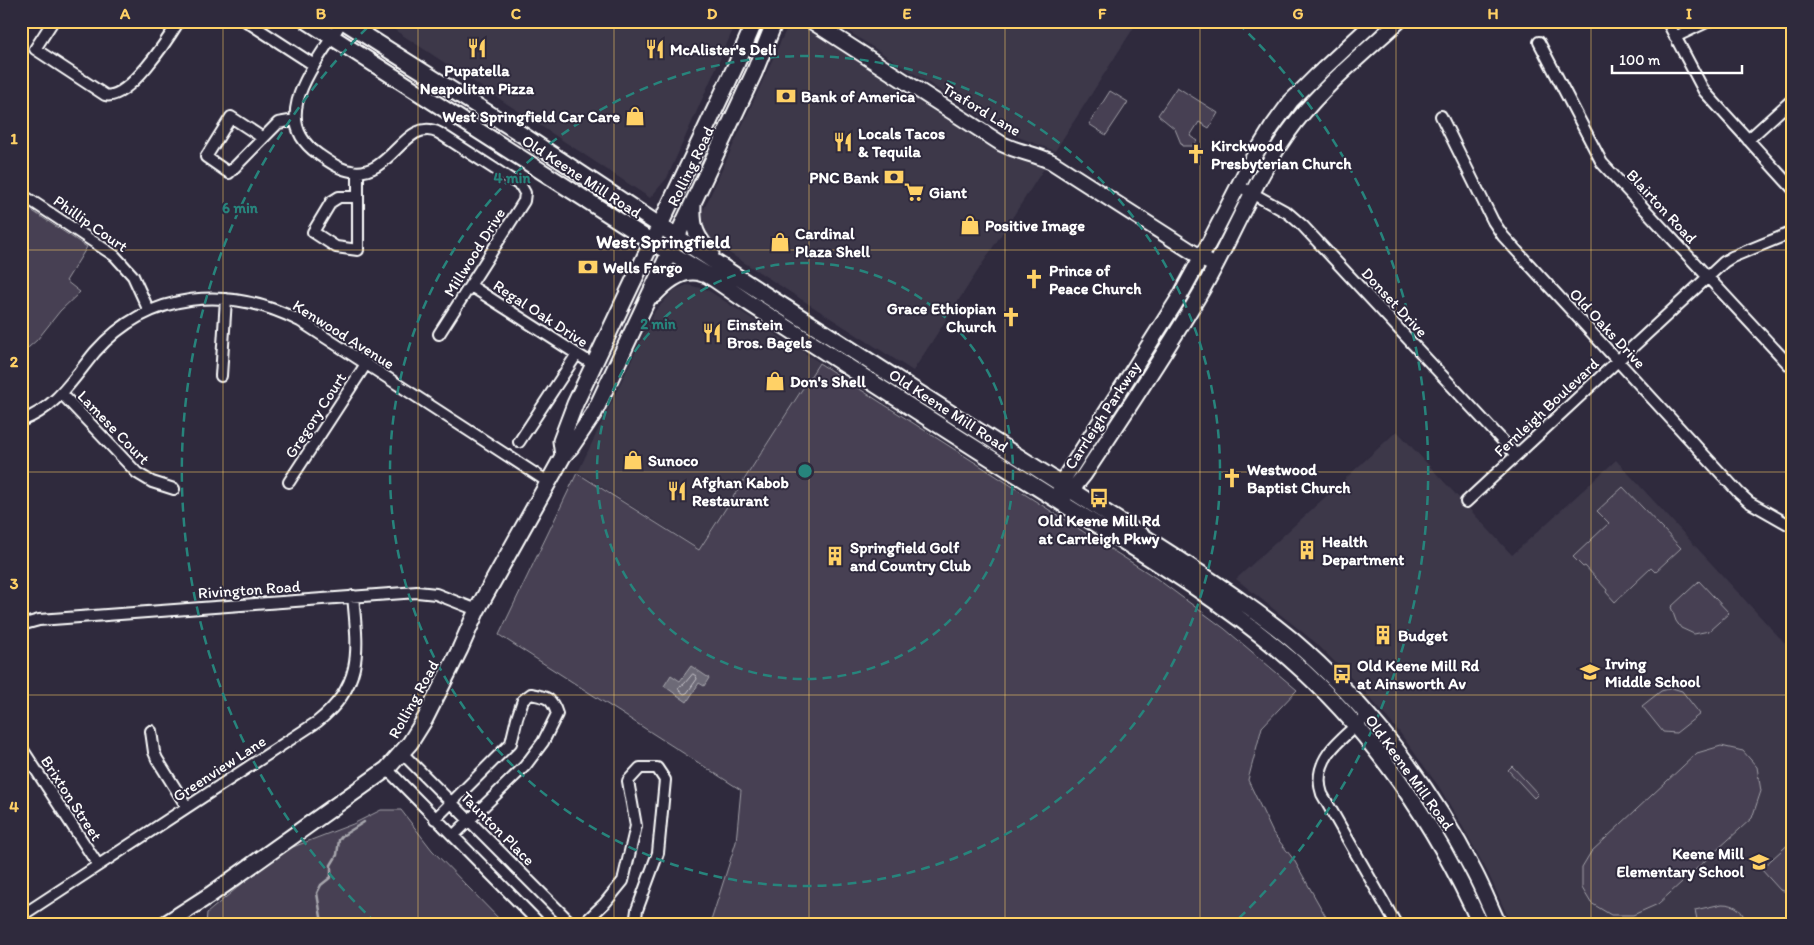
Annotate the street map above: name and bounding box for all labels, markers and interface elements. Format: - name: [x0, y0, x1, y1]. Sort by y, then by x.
- text: A: [119, 4, 131, 23]
- text: B: [316, 4, 327, 23]
- text: C: [511, 4, 522, 23]
- text: D: [707, 4, 718, 23]
- text: E: [903, 4, 912, 23]
- text: F: [1098, 4, 1107, 23]
- text: G: [1292, 4, 1304, 23]
- text: H: [1487, 4, 1499, 23]
- text: I: [1686, 4, 1692, 23]
- restaurant icon: Pupatella Neapolitan Pizza: [466, 37, 488, 59]
- restaurant icon: McAlister's Deli: [644, 38, 666, 60]
- place label: McAlister's Deli: [670, 40, 777, 59]
- scale bar: [1612, 42, 1742, 74]
- text: 100 m: [1619, 51, 1661, 69]
- place label: Pupatella Neapolitan Pizza: [420, 61, 535, 99]
- street label: Traford Lane: [939, 79, 1024, 140]
- bank icon: Bank of America: [775, 85, 797, 107]
- place label: Bank of America: [801, 87, 915, 106]
- shop icon: West Springfield Car Care: [624, 105, 646, 127]
- place label: West Springfield Car Care: [442, 107, 620, 127]
- street label: Rolling Road: [663, 123, 718, 209]
- place label: Locals Tacos & Tequila: [858, 124, 945, 162]
- text: 1: [10, 129, 18, 148]
- street label: Old Keene Mill Road: [518, 131, 645, 222]
- restaurant icon: Locals Tacos & Tequila: [832, 131, 854, 153]
- place label: Kirckwood Presbyterian Church: [1211, 136, 1352, 174]
- church icon: Kirckwood Presbyterian Church: [1185, 143, 1207, 165]
- street label: Blairton Road: [1623, 165, 1701, 248]
- bank icon: PNC Bank: [883, 166, 905, 188]
- place label: PNC Bank: [809, 168, 880, 187]
- text: 4 min: [494, 169, 531, 187]
- supermarket icon: Giant: [903, 181, 925, 203]
- place label: Giant: [929, 183, 967, 202]
- street label: Phillip Court: [50, 191, 132, 256]
- text: 6 min: [222, 199, 259, 217]
- street label: Millwood Drive: [440, 204, 509, 300]
- shop icon: Positive Image: [959, 214, 981, 236]
- place label: Positive Image: [985, 216, 1085, 236]
- place label: Cardinal Plaza Shell: [795, 224, 870, 261]
- district label: West Springfield: [596, 230, 731, 253]
- shop icon: Cardinal Plaza Shell: [769, 231, 791, 253]
- bank icon: Wells Fargo: [577, 256, 599, 278]
- place label: Wells Fargo: [603, 258, 682, 278]
- place label: Prince of Peace Church: [1049, 261, 1142, 298]
- street label: Donset Drive: [1358, 264, 1432, 341]
- church icon: Prince of Peace Church: [1023, 268, 1045, 290]
- street label: Regal Oak Drive: [490, 276, 592, 351]
- street label: Old Oaks Drive: [1566, 284, 1650, 373]
- street label: Kenwood Avenue: [289, 296, 398, 373]
- place label: Grace Ethiopian Church: [887, 299, 997, 336]
- church icon: Grace Ethiopian Church: [1000, 306, 1022, 328]
- text: 2 min: [640, 315, 677, 333]
- place label: Einstein Bros. Bagels: [727, 315, 812, 353]
- restaurant icon: Einstein Bros. Bagels: [701, 322, 723, 344]
- text: 2: [10, 352, 19, 371]
- street label: Fernleigh Boulevard: [1490, 354, 1603, 461]
- street label: Carrleigh Parkway: [1060, 357, 1145, 473]
- street label: Old Keene Mill Road: [885, 365, 1012, 456]
- street label: Gregory Court: [281, 369, 350, 462]
- shop icon: Don's Shell: [764, 370, 786, 392]
- place label: Don's Shell: [790, 372, 866, 391]
- street label: Lamese Court: [74, 386, 154, 468]
- shop icon: Sunoco: [622, 449, 644, 471]
- place label: Sunoco: [648, 451, 698, 470]
- place label: Westwood Baptist Church: [1247, 460, 1351, 498]
- centre of rings: [796, 462, 814, 480]
- church icon: Westwood Baptist Church: [1221, 467, 1243, 489]
- place label: Afghan Kabob Restaurant: [691, 473, 789, 510]
- restaurant icon: Afghan Kabob Restaurant: [666, 480, 688, 502]
- bus stop icon: Old Keene Mill Rd at Carrleigh Pkwy: [1088, 487, 1110, 509]
- place label: Old Keene Mill Rd at Carrleigh Pkwy: [1038, 511, 1160, 549]
- place label: Health Department: [1322, 532, 1404, 570]
- place label: Springfield Golf and Country Club: [850, 538, 971, 576]
- building icon: Health Department: [1296, 539, 1318, 561]
- building icon: Springfield Golf and Country Club: [824, 545, 846, 567]
- text: 3: [10, 574, 19, 593]
- street label: Rivington Road: [197, 576, 301, 603]
- building icon: Budget: [1372, 624, 1394, 646]
- place label: Budget: [1398, 626, 1448, 646]
- place label: Irving Middle School: [1605, 654, 1701, 691]
- street label: Rolling Road: [384, 656, 443, 742]
- place label: Old Keene Mill Rd at Ainsworth Av: [1357, 656, 1480, 693]
- school or university icon: Irving Middle School: [1579, 661, 1601, 683]
- bus stop icon: Old Keene Mill Rd at Ainsworth Av: [1331, 663, 1353, 685]
- street label: Old Keene Mill Road: [1361, 711, 1458, 834]
- street label: Greenview Lane: [169, 731, 270, 806]
- street label: Brixton Street: [37, 752, 106, 844]
- street label: Taunton Place: [457, 787, 539, 869]
- text: 4: [9, 797, 19, 816]
- place label: Keene Mill Elementary School: [1616, 844, 1744, 882]
- school or university icon: Keene Mill Elementary School: [1748, 851, 1770, 873]

